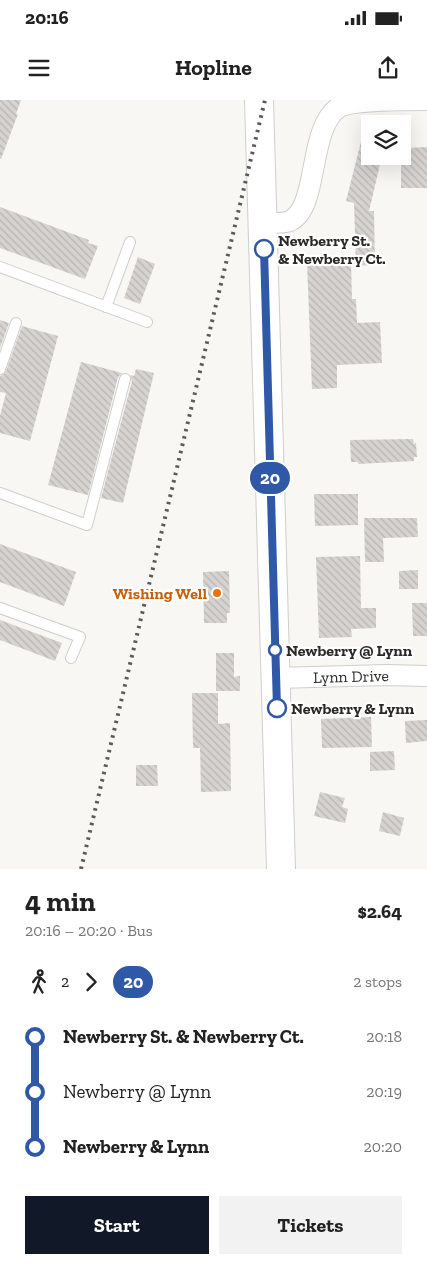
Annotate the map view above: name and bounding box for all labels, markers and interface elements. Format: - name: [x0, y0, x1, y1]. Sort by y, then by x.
- text: 20:16: [25, 6, 69, 29]
- icon: menu: [25, 54, 53, 82]
- text: Hopline: [175, 54, 252, 81]
- icon: share: [374, 54, 402, 82]
- map controls: [361, 115, 411, 165]
- button: layers: [361, 115, 411, 165]
- place label: Newberry St. & Newberry Ct.: [278, 231, 386, 268]
- marker: Newberry St. & Newberry Ct.: [254, 239, 274, 259]
- line badge: 20: [248, 462, 292, 494]
- text: 20: [260, 467, 280, 489]
- place label: Wishing Well: [113, 584, 207, 603]
- marker: Wishing Well: [211, 587, 223, 599]
- place label: Newberry @ Lynn: [286, 641, 413, 660]
- marker: Newberry @ Lynn: [268, 643, 282, 657]
- street label: Lynn Drive: [313, 665, 389, 686]
- marker: Newberry & Lynn: [267, 698, 287, 718]
- place label: Newberry & Lynn: [291, 699, 415, 718]
- text: 4 min: [25, 885, 96, 918]
- text: $2.64: [357, 900, 402, 923]
- text: 20:16 – 20:20 · Bus: [25, 921, 153, 940]
- icon: walk: [25, 968, 53, 996]
- icon: forward: [77, 968, 105, 996]
- text: 20: [123, 971, 143, 993]
- text: 2: [61, 972, 69, 991]
- text: 2 stops: [353, 972, 402, 991]
- text: Newberry St. & Newberry Ct.: [63, 1025, 304, 1048]
- text: 20:18: [366, 1027, 402, 1046]
- text: Newberry @ Lynn: [63, 1080, 211, 1103]
- text: 20:19: [366, 1082, 402, 1101]
- text: Newberry & Lynn: [63, 1135, 209, 1158]
- text: 20:20: [364, 1137, 402, 1156]
- button: Start: [25, 1196, 209, 1254]
- button: Tickets: [219, 1196, 402, 1254]

